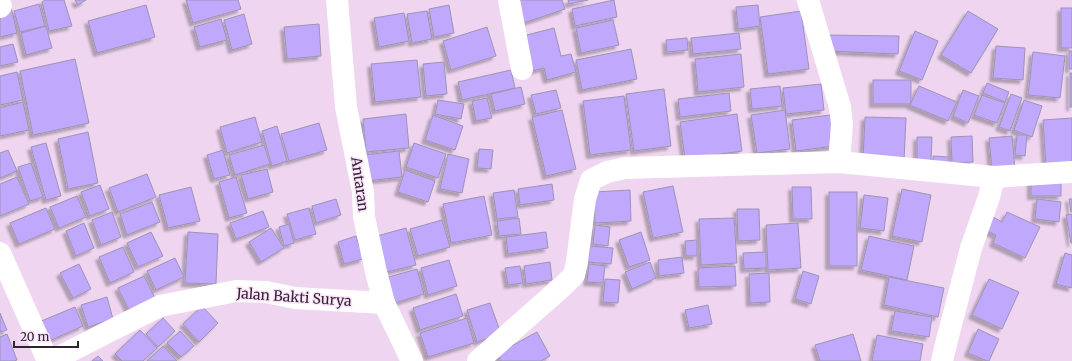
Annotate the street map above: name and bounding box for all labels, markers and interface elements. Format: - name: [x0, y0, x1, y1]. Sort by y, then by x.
- street label: Antaran: [347, 155, 373, 212]
- street label: Jalan Bakti Surya: [235, 284, 353, 310]
- scale bar: [14, 323, 78, 349]
- text: 20 m: [20, 329, 49, 344]

